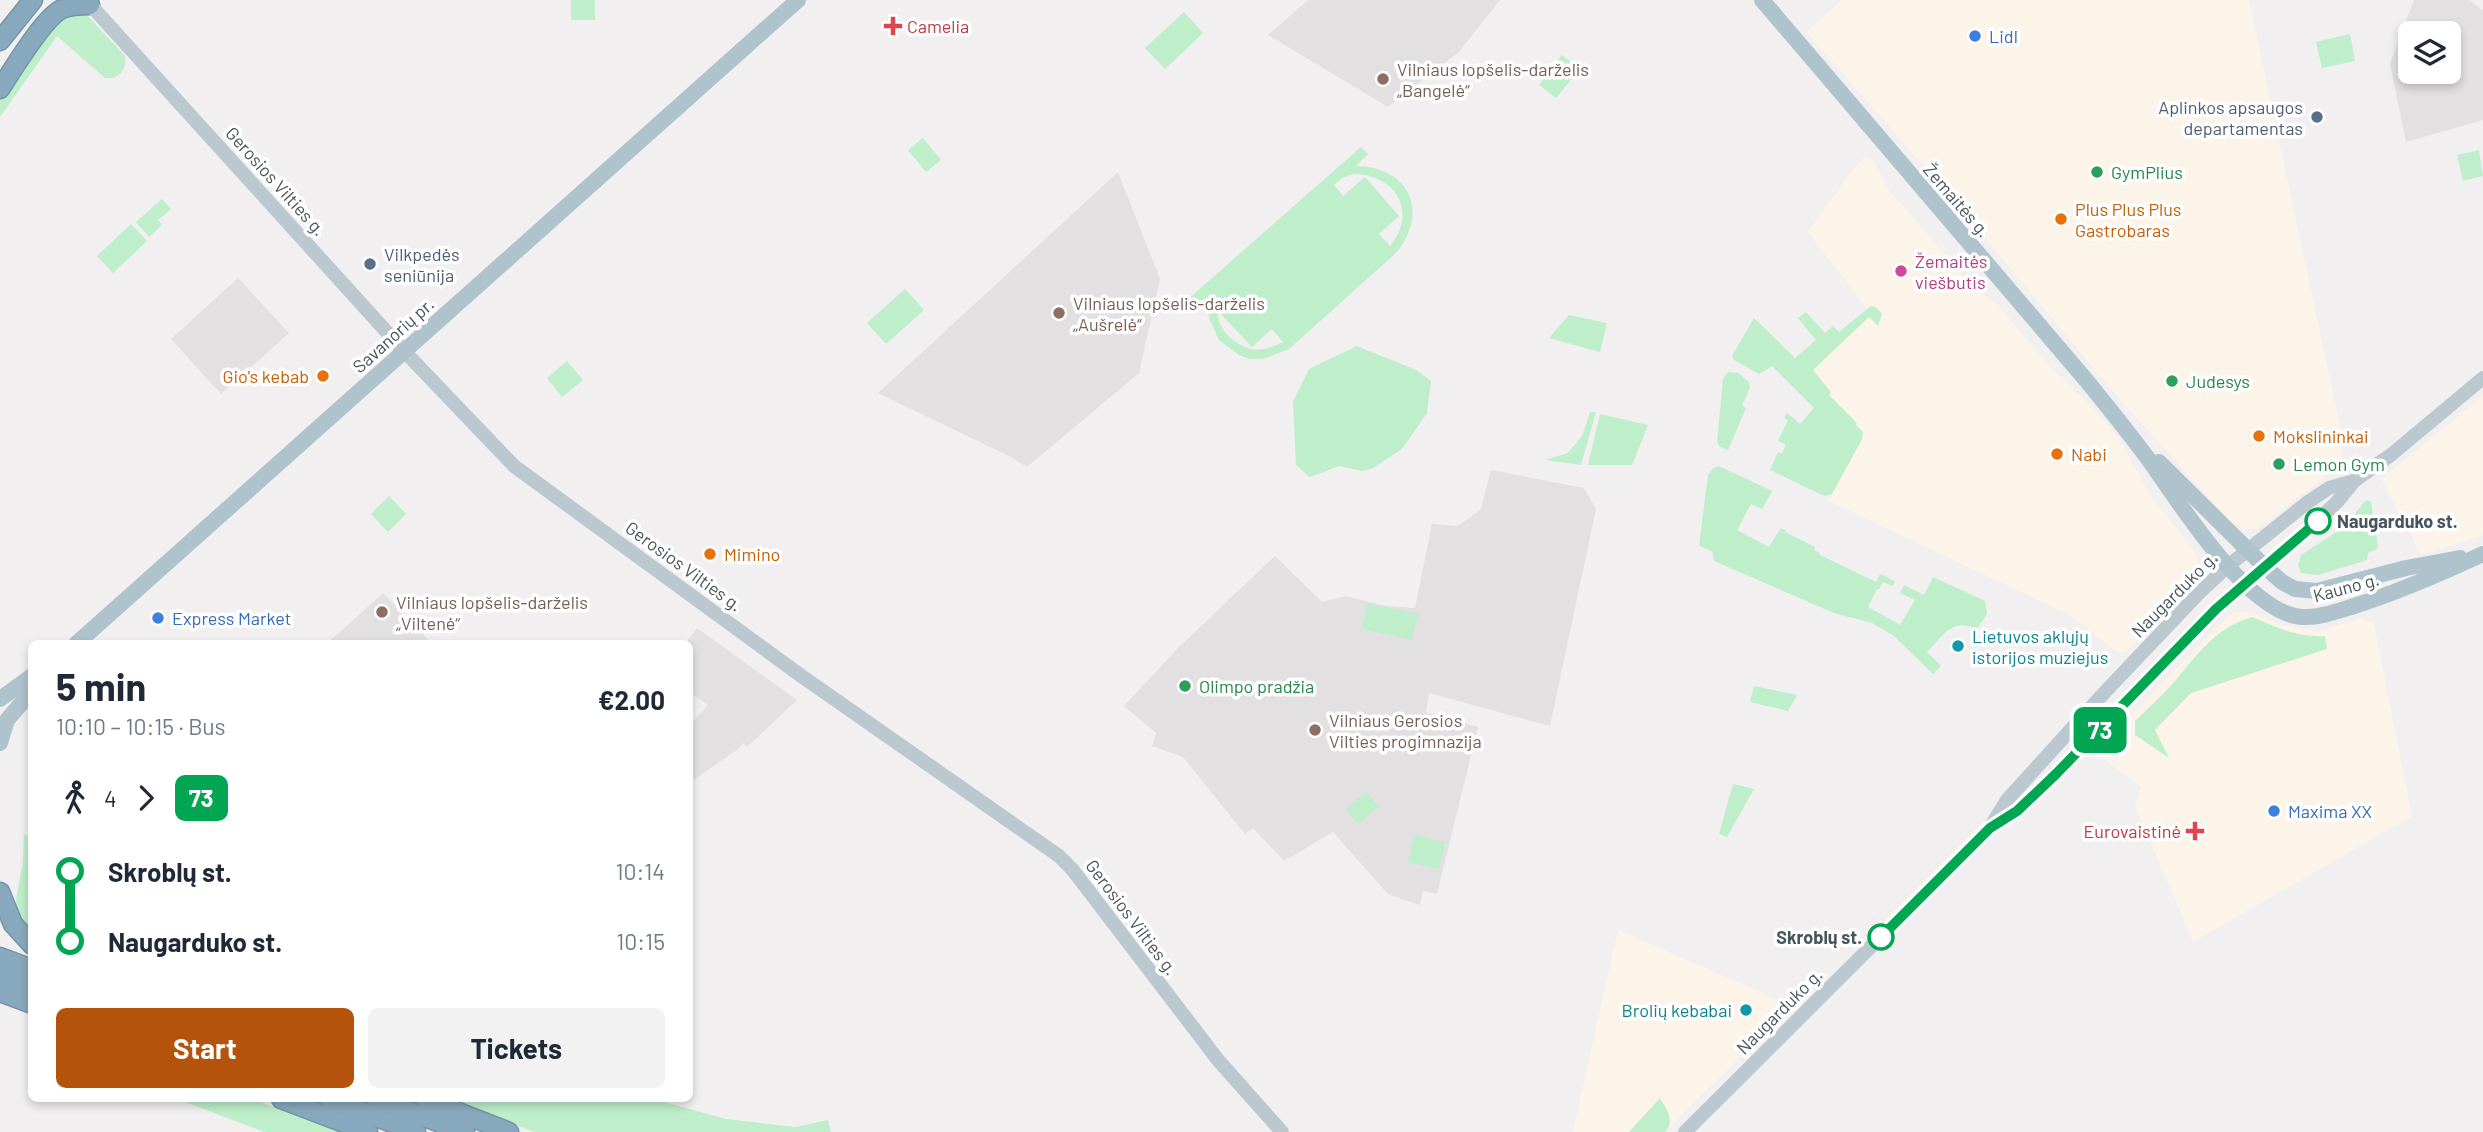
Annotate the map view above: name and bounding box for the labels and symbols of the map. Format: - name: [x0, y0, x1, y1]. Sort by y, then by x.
- place label: Camelia: [907, 15, 969, 37]
- marker: Camelia: [885, 18, 901, 34]
- place label: Lidl: [1989, 25, 2018, 47]
- marker: Lidl: [1967, 28, 1983, 44]
- place label: Vilniaus lopšelis-darželis „Bangelė“: [1397, 58, 1589, 101]
- marker: Vilniaus lopšelis-darželis „Bangelė“: [1375, 71, 1391, 87]
- place label: Aplinkos apsaugos departamentas: [2158, 96, 2303, 139]
- marker: Aplinkos apsaugos departamentas: [2309, 109, 2325, 125]
- street label: Gerosios Vilties g.: [221, 122, 331, 240]
- street label: Žemaitės g.: [1919, 159, 1995, 241]
- place label: GymPlius: [2111, 161, 2183, 183]
- marker: GymPlius: [2089, 164, 2105, 180]
- place label: Plus Plus Plus Gastrobaras: [2075, 198, 2182, 241]
- marker: Plus Plus Plus Gastrobaras: [2053, 211, 2069, 227]
- place label: Vilkpedės seniūnija: [384, 243, 460, 286]
- place label: Žemaitės viešbutis: [1915, 250, 1988, 293]
- marker: Vilkpedės seniūnija: [362, 256, 378, 272]
- marker: Žemaitės viešbutis: [1893, 263, 1909, 279]
- place label: Vilniaus lopšelis-darželis „Aušrelė“: [1073, 292, 1265, 335]
- street label: Savanorių pr.: [348, 293, 438, 377]
- marker: Vilniaus lopšelis-darželis „Aušrelė“: [1051, 305, 1067, 321]
- place label: Gio's kebab: [223, 365, 309, 387]
- marker: Gio's kebab: [315, 368, 331, 384]
- place label: Judesys: [2186, 370, 2250, 392]
- marker: Judesys: [2164, 373, 2180, 389]
- place label: Mokslininkai: [2273, 425, 2369, 447]
- marker: Mokslininkai: [2251, 428, 2267, 444]
- place label: Nabi: [2071, 443, 2107, 465]
- marker: Nabi: [2049, 446, 2065, 462]
- place label: Lemon Gym: [2293, 453, 2385, 475]
- marker: Lemon Gym: [2271, 456, 2287, 472]
- marker: Naugarduko st.: [2305, 508, 2331, 534]
- place label: Naugarduko st.: [2337, 510, 2458, 532]
- street label: Gerosios Vilties g.: [621, 516, 747, 616]
- place label: Mimino: [724, 543, 780, 565]
- marker: Mimino: [702, 546, 718, 562]
- street label: Naugarduko g.: [2126, 546, 2222, 642]
- street label: Kauno g.: [2311, 568, 2381, 606]
- place label: Vilniaus lopšelis-darželis „Viltenė“: [396, 591, 588, 634]
- marker: Vilniaus lopšelis-darželis „Viltenė“: [374, 604, 390, 620]
- place label: Express Market: [172, 607, 291, 629]
- marker: Express Market: [150, 610, 166, 626]
- place label: Lietuvos aklųjų istorijos muziejus: [1972, 625, 2108, 668]
- marker: Lietuvos aklųjų istorijos muziejus: [1950, 638, 1966, 654]
- place label: Olimpo pradžia: [1199, 675, 1314, 697]
- marker: Olimpo pradžia: [1177, 678, 1193, 694]
- line badge: 73: [2068, 707, 2132, 753]
- place label: Vilniaus Gerosios Vilties progimnazija: [1329, 709, 1482, 752]
- marker: Vilniaus Gerosios Vilties progimnazija: [1307, 722, 1323, 738]
- place label: Maxima XX: [2288, 800, 2372, 822]
- marker: Maxima XX: [2266, 803, 2282, 819]
- place label: Eurovaistinė: [2083, 820, 2181, 842]
- marker: Eurovaistinė: [2187, 823, 2203, 839]
- street label: Gerosios Vilties g.: [1081, 855, 1183, 979]
- marker: Skroblų st.: [1868, 924, 1894, 950]
- place label: Skroblų st.: [1776, 926, 1862, 948]
- street label: Naugarduko g.: [1731, 963, 1827, 1059]
- place label: Brolių kebabai: [1621, 999, 1732, 1021]
- marker: Brolių kebabai: [1738, 1002, 1754, 1018]

